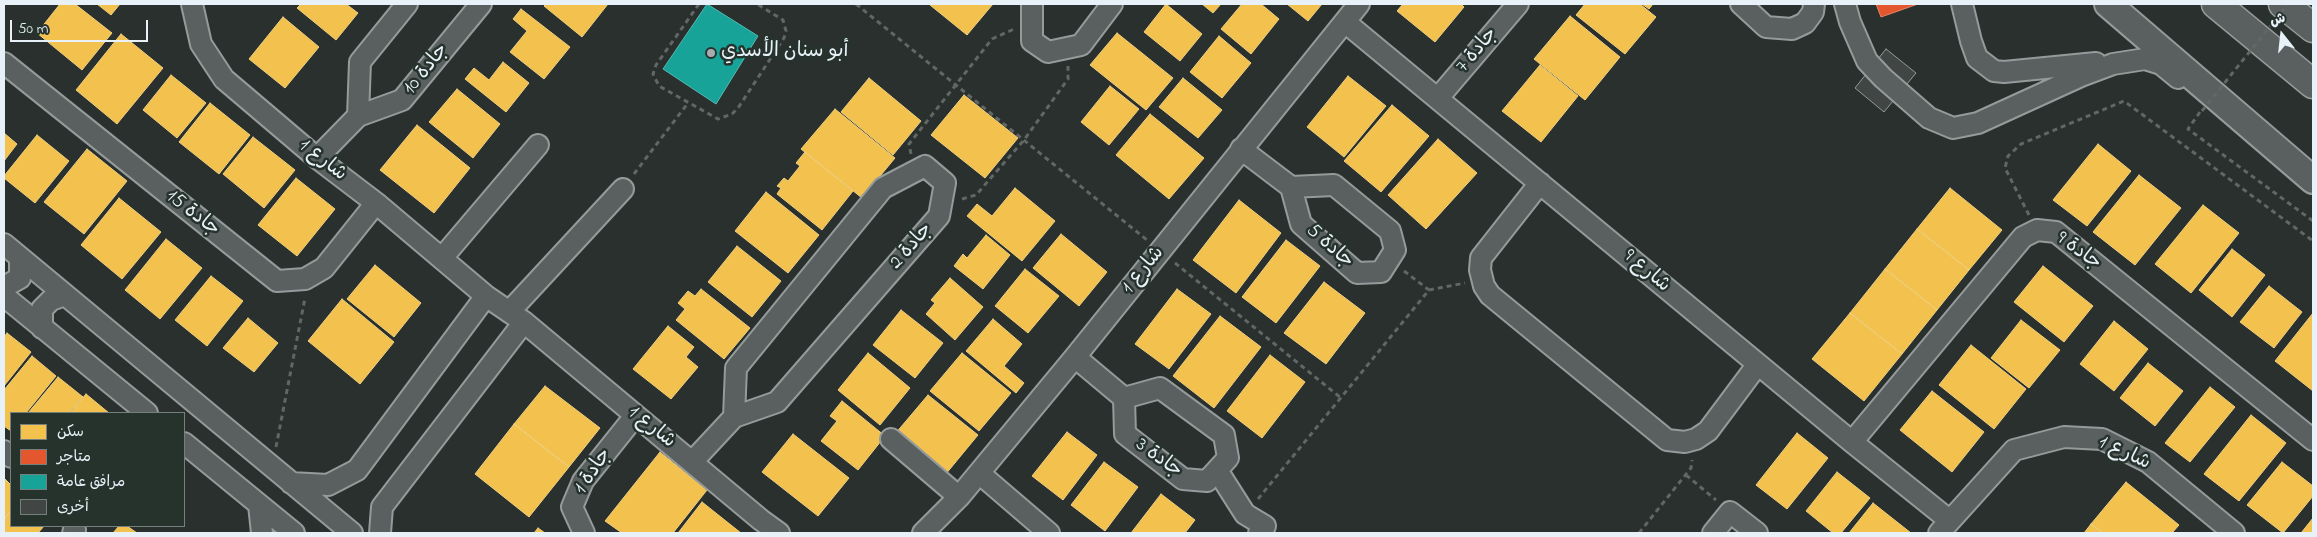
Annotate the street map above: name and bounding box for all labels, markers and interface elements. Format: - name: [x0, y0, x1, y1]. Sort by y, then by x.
- text: ش: [2267, 8, 2288, 32]
- scale bar: [12, 10, 150, 42]
- north arrow: [2257, 10, 2307, 60]
- text: 50 m: [18, 18, 48, 40]
- street label: جادة 7: [1452, 23, 1504, 79]
- street label: جادة 10: [399, 40, 455, 100]
- place label: أبو سنان الأسدي: [721, 41, 848, 65]
- marker: أبو سنان الأسدي: [705, 47, 717, 59]
- street label: شارع 1: [293, 135, 351, 187]
- street label: جادة 15: [160, 186, 224, 242]
- street label: جادة 2: [885, 219, 939, 275]
- street label: جادة 5: [1300, 220, 1358, 274]
- street label: جادة 9: [2051, 228, 2105, 276]
- street label: شارع 1: [1117, 242, 1171, 300]
- street label: شارع 9: [1617, 245, 1675, 299]
- street label: شارع 1: [622, 401, 680, 455]
- legend: [10, 412, 185, 527]
- text: سكن: [57, 421, 84, 443]
- street label: شارع 1: [2094, 432, 2154, 476]
- street label: جادة 3: [1130, 434, 1186, 484]
- street label: جادة 1: [570, 444, 618, 500]
- text: متاجر: [57, 446, 91, 468]
- text: مرافق عامة: [57, 471, 125, 493]
- text: أخرى: [57, 496, 89, 518]

